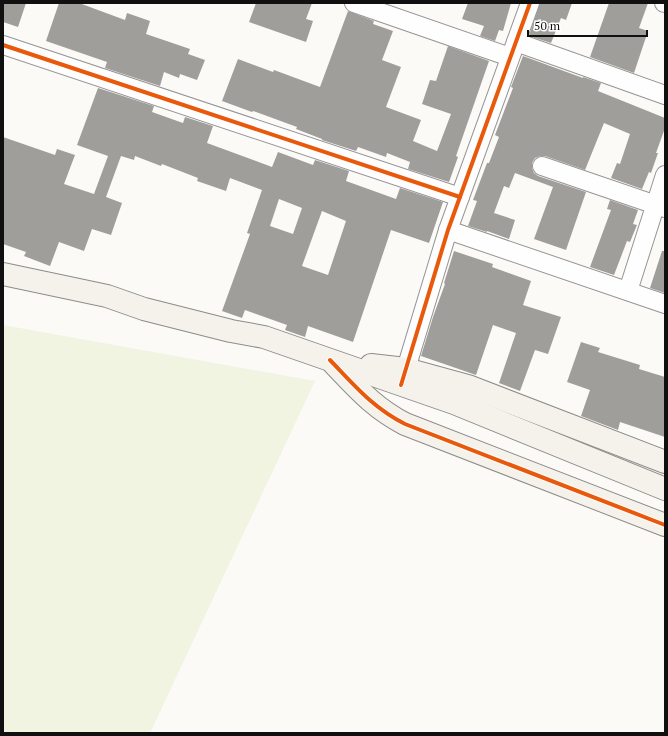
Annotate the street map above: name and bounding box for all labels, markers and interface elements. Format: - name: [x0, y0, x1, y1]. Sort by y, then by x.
- scale bar: [528, 12, 647, 38]
- text: 50 m: [534, 18, 561, 33]

